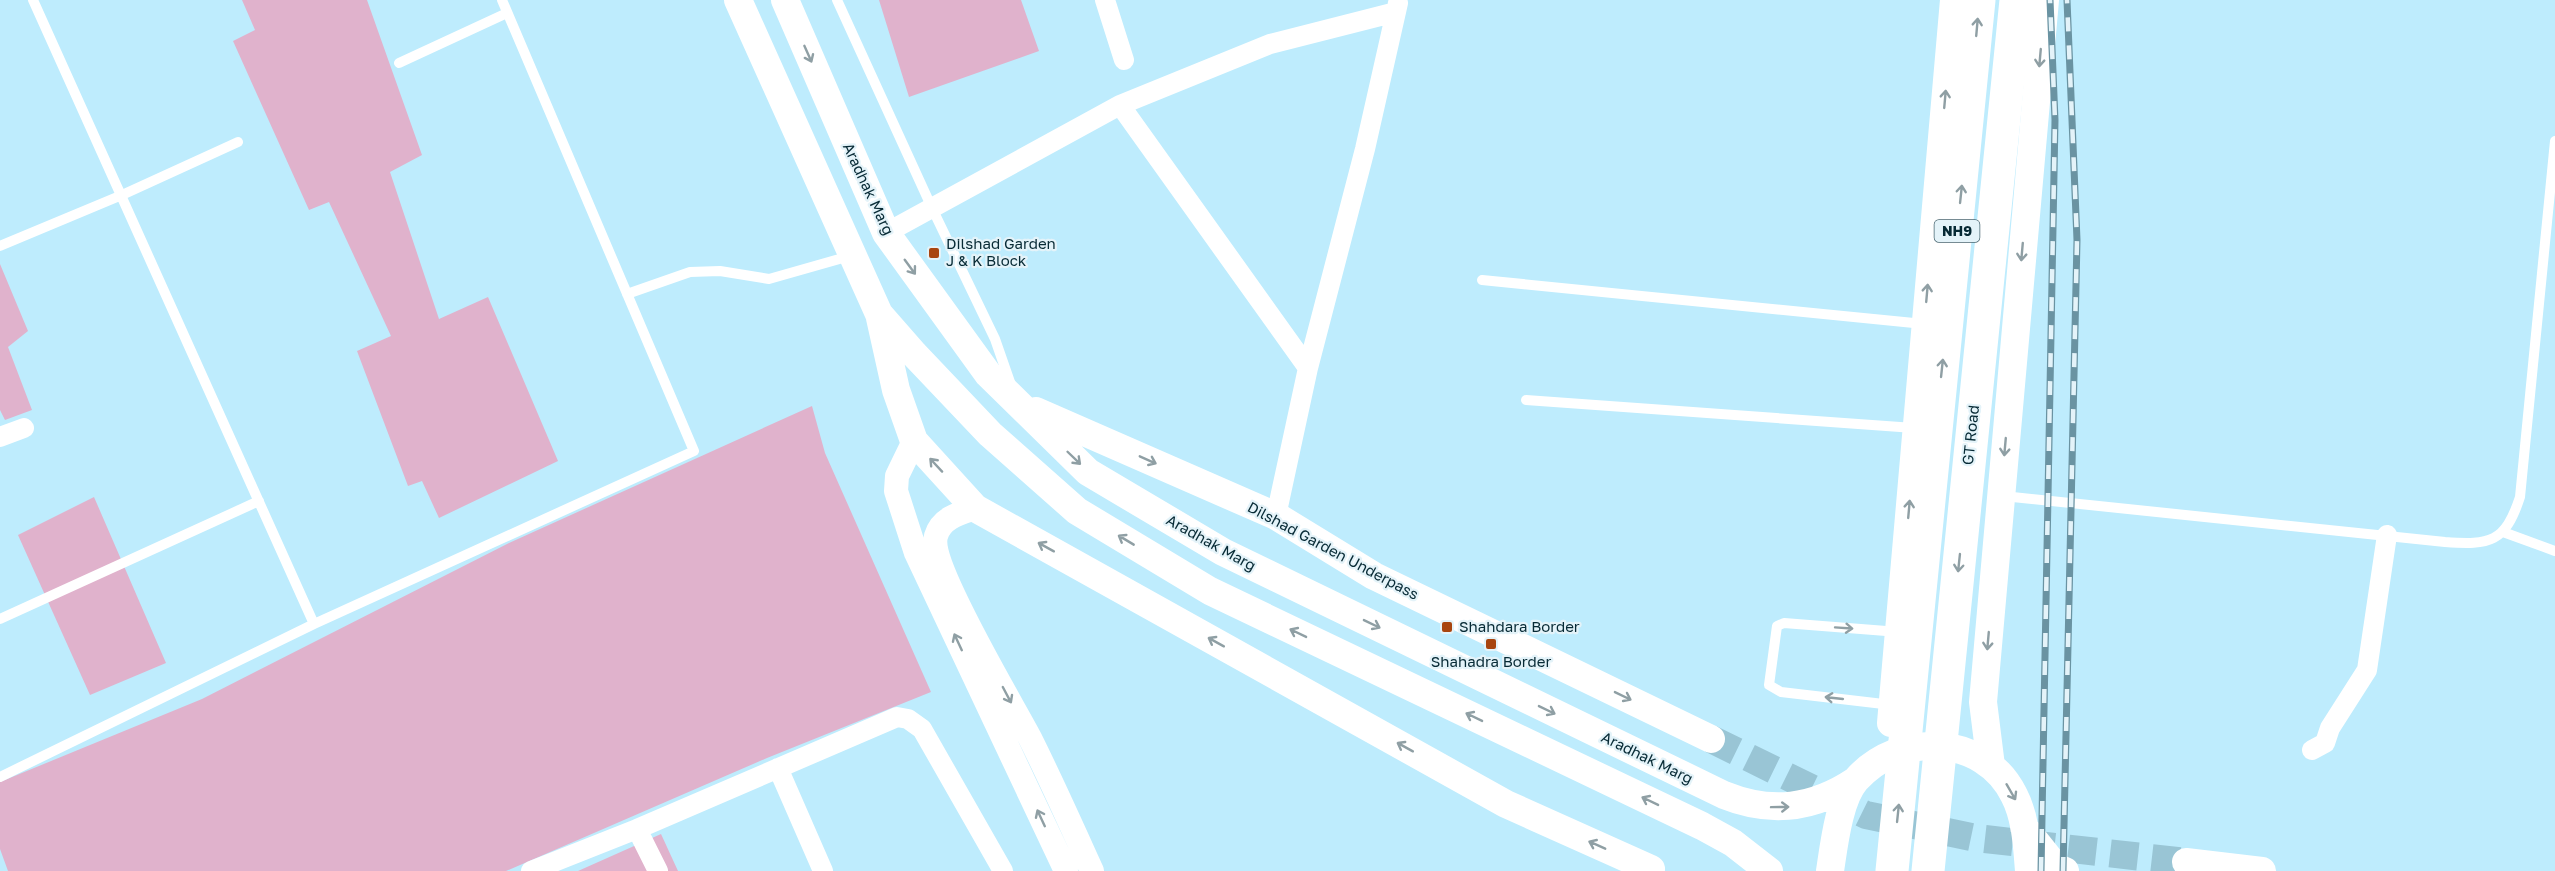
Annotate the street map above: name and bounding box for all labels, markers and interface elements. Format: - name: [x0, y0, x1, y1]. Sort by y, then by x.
- one-way arrow: [1972, 18, 1983, 38]
- one-way arrow: [803, 44, 814, 62]
- one-way arrow: [2034, 48, 2045, 68]
- one-way arrow: [1940, 90, 1951, 110]
- street label: Aradhak Marg: [840, 140, 898, 238]
- one-way arrow: [1956, 184, 1967, 204]
- road number: NH9: [1934, 220, 1980, 242]
- place label: Dilshad Garden J & K Block: [946, 234, 1056, 269]
- one-way arrow: [2016, 242, 2027, 262]
- marker: Dilshad Garden J & K Block: [927, 246, 941, 260]
- one-way arrow: [904, 258, 916, 274]
- one-way arrow: [1922, 284, 1933, 304]
- one-way arrow: [1937, 359, 1948, 378]
- street label: GT Road: [1958, 404, 1982, 466]
- one-way arrow: [1999, 436, 2010, 456]
- one-way arrow: [1066, 451, 1081, 466]
- one-way arrow: [1138, 455, 1156, 467]
- one-way arrow: [929, 458, 943, 473]
- street label: Dilshad Garden Underpass: [1245, 497, 1422, 603]
- one-way arrow: [1904, 499, 1915, 519]
- street label: Aradhak Marg: [1164, 510, 1259, 574]
- one-way arrow: [1118, 534, 1135, 546]
- one-way arrow: [1038, 541, 1055, 553]
- one-way arrow: [1953, 553, 1964, 573]
- place label: Shahdara Border: [1459, 617, 1580, 635]
- one-way arrow: [1362, 619, 1380, 631]
- marker: Shahdara Border: [1440, 620, 1454, 634]
- one-way arrow: [1833, 623, 1853, 634]
- one-way arrow: [1289, 626, 1307, 638]
- one-way arrow: [1982, 630, 1993, 650]
- one-way arrow: [951, 633, 963, 651]
- one-way arrow: [1208, 636, 1225, 648]
- marker: Shahadra Border: [1484, 637, 1498, 651]
- place label: Shahadra Border: [1431, 652, 1551, 670]
- one-way arrow: [1001, 686, 1013, 703]
- one-way arrow: [1613, 691, 1631, 703]
- one-way arrow: [1825, 692, 1845, 703]
- one-way arrow: [1538, 704, 1556, 716]
- one-way arrow: [1465, 710, 1483, 722]
- street label: Aradhak Marg: [1599, 727, 1696, 787]
- one-way arrow: [1397, 741, 1414, 753]
- one-way arrow: [2006, 783, 2018, 800]
- one-way arrow: [1641, 795, 1659, 807]
- one-way arrow: [1770, 801, 1790, 813]
- one-way arrow: [1893, 803, 1904, 823]
- one-way arrow: [1034, 810, 1046, 828]
- one-way arrow: [1589, 839, 1607, 850]

